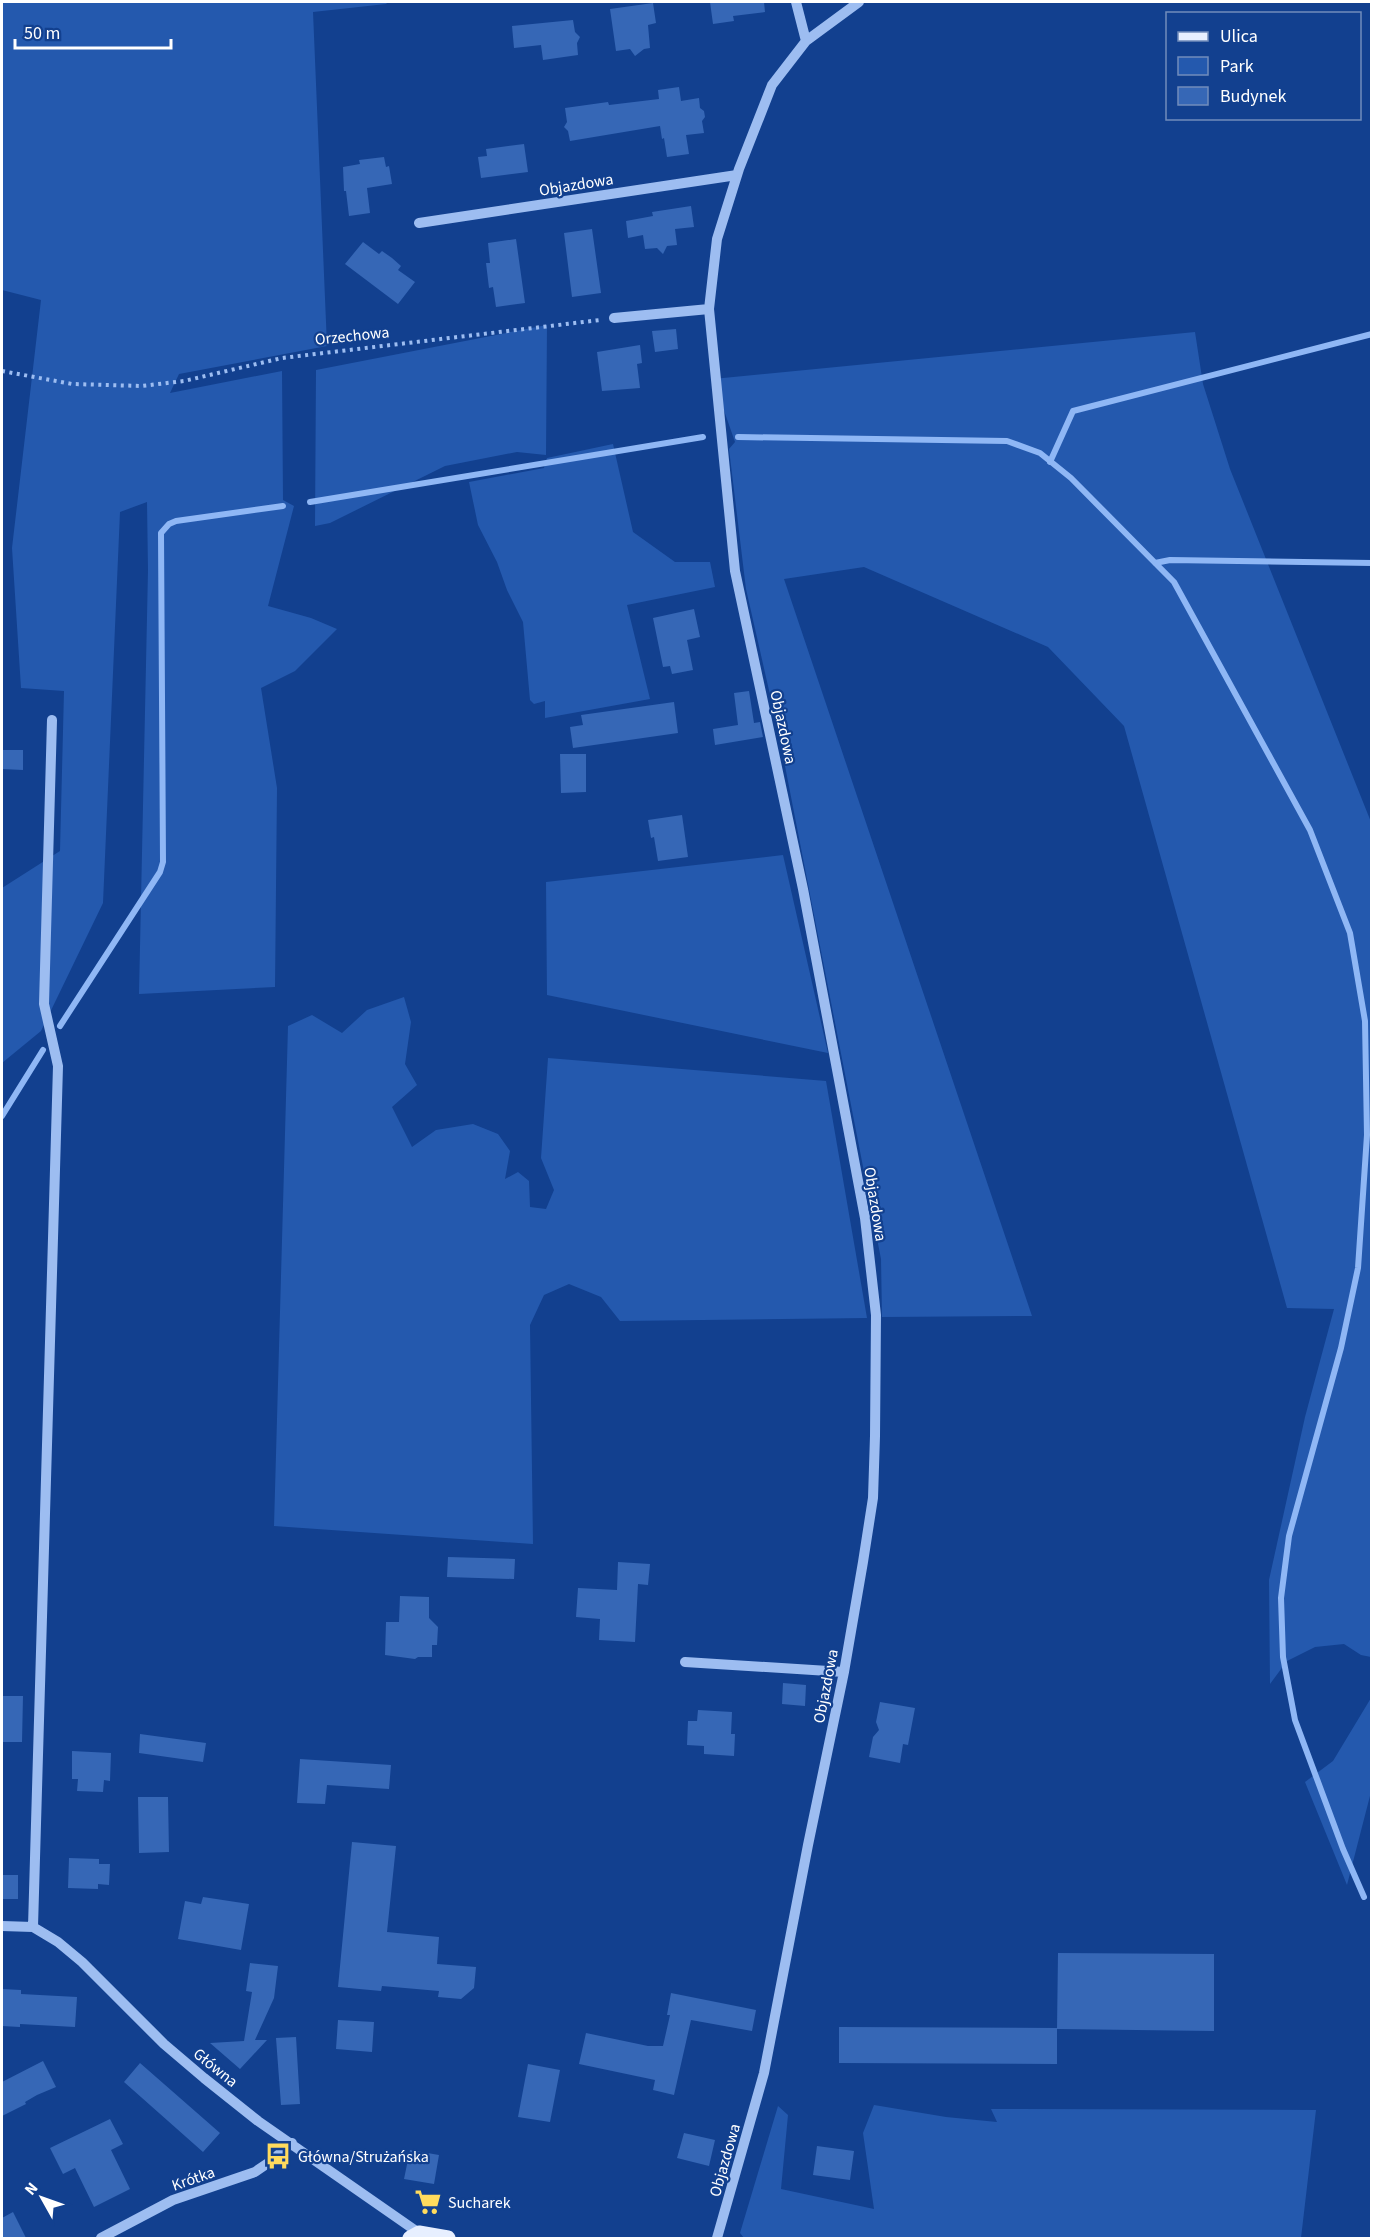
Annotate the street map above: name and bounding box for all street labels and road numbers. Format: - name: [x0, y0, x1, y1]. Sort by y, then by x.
- street label: Objazdowa: [537, 168, 615, 202]
- street label: Orzechowa: [314, 321, 390, 351]
- street label: Objazdowa: [764, 688, 802, 766]
- street label: Objazdowa: [858, 1165, 892, 1243]
- street label: Objazdowa: [808, 1647, 844, 1725]
- street label: Główna: [188, 2043, 242, 2093]
- street label: Objazdowa: [704, 2121, 746, 2199]
- street label: Krótka: [169, 2161, 218, 2197]

